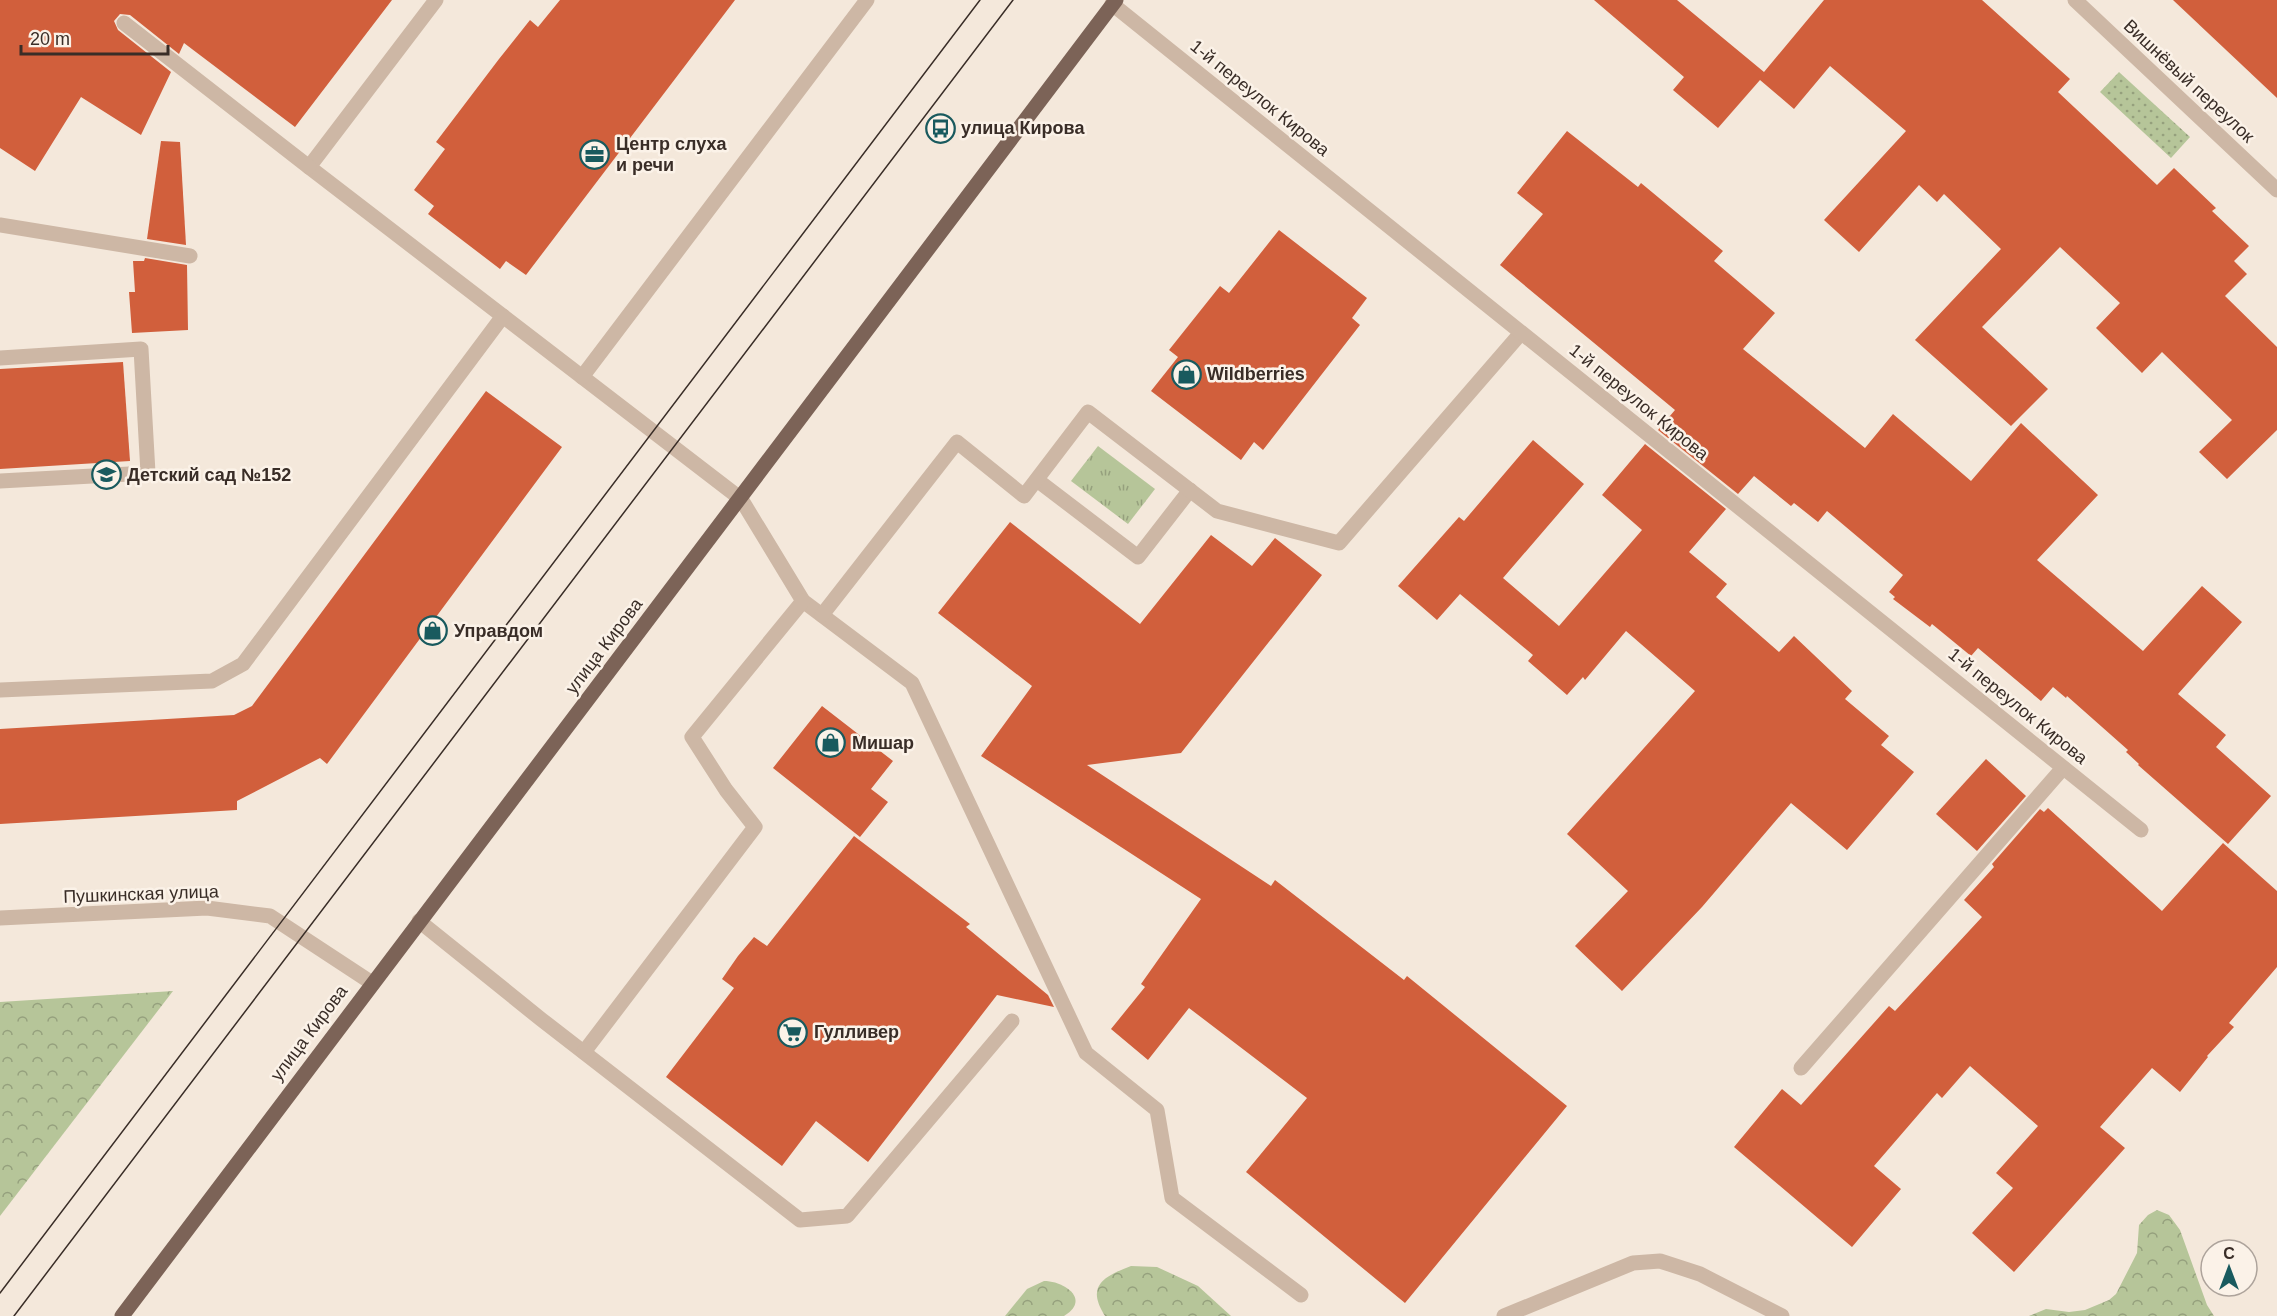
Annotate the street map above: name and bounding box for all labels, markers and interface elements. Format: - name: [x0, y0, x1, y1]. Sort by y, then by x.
- street label: Вишнёвый переулок: [2120, 15, 2258, 147]
- scale bar: [21, 18, 168, 56]
- text: 20 m: [30, 29, 70, 49]
- street label: 1-й переулок Кирова: [1187, 36, 1334, 161]
- bus stop icon: улица Кирова: [924, 112, 956, 144]
- place label: улица Кирова: [961, 118, 1085, 138]
- place label: Центр слуха и речи: [616, 134, 728, 175]
- office icon: Центр слуха и речи: [579, 138, 611, 170]
- street label: 1-й переулок Кирова: [1566, 340, 1713, 465]
- shop icon: Wildberries: [1170, 358, 1202, 390]
- place label: Wildberries: [1207, 364, 1305, 384]
- school or university icon: Детский сад №152: [90, 459, 122, 491]
- place label: Детский сад №152: [127, 465, 291, 485]
- street label: улица Кирова: [562, 594, 647, 698]
- shop icon: Управдом: [417, 615, 449, 647]
- place label: Управдом: [454, 621, 543, 641]
- street label: 1-й переулок Кирова: [1945, 644, 2092, 769]
- shop icon: Мишар: [815, 727, 847, 759]
- place label: Мишар: [852, 733, 914, 753]
- street label: Пушкинская улица: [63, 881, 220, 907]
- street label: улица Кирова: [267, 981, 352, 1085]
- supermarket icon: Гулливер: [777, 1016, 809, 1048]
- place label: Гулливер: [814, 1022, 899, 1042]
- north arrow: [2199, 1238, 2259, 1298]
- text: С: [2223, 1245, 2235, 1262]

